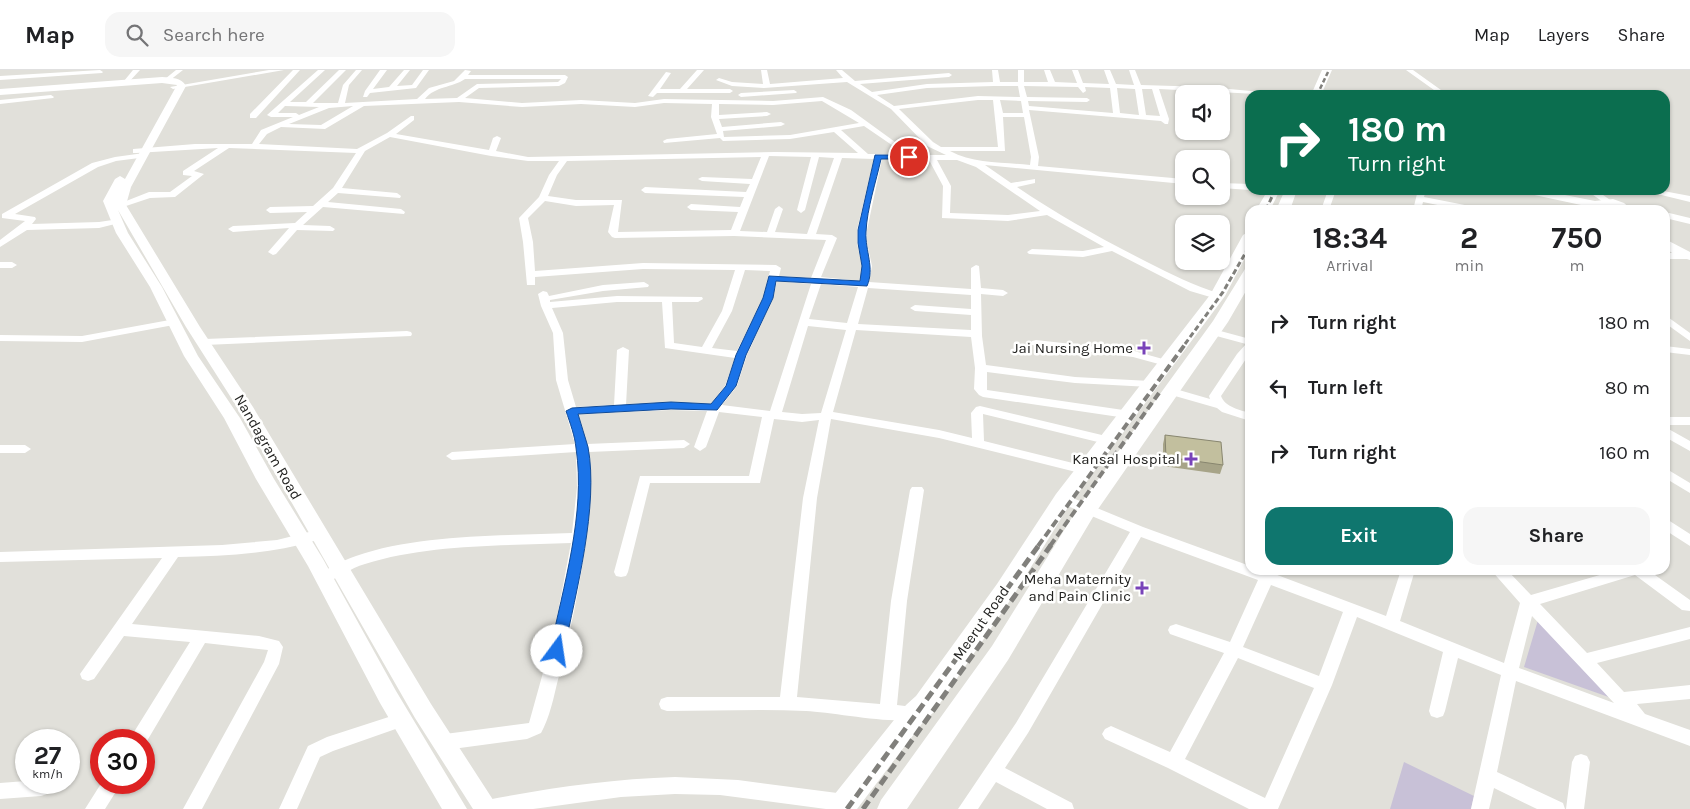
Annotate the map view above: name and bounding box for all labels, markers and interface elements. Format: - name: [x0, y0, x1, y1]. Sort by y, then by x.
- search box: [105, 12, 455, 57]
- text: Map: [25, 21, 75, 49]
- icon: search: [123, 21, 151, 49]
- text: Search here: [163, 24, 265, 46]
- text: Map: [1474, 24, 1510, 46]
- text: Layers: [1538, 24, 1590, 46]
- text: Share: [1618, 24, 1665, 46]
- map controls: [1175, 85, 1230, 270]
- button: sound: [1175, 85, 1230, 140]
- text: 180 m: [1348, 109, 1447, 150]
- icon: right: [1265, 110, 1330, 175]
- pin: [888, 136, 930, 178]
- icon: arrive: [895, 143, 923, 171]
- button: search: [1175, 150, 1230, 205]
- text: Turn right: [1348, 151, 1446, 177]
- button: layers: [1175, 215, 1230, 270]
- text: 18:34: [1312, 220, 1387, 256]
- text: 2: [1460, 220, 1478, 256]
- text: 750: [1551, 220, 1603, 256]
- text: Arrival: [1326, 256, 1373, 275]
- text: min: [1454, 256, 1484, 275]
- text: m: [1569, 256, 1584, 275]
- icon: right: [1265, 309, 1293, 337]
- text: Turn right: [1308, 312, 1397, 334]
- text: 180 m: [1598, 312, 1650, 334]
- place label: Jai Nursing Home: [1012, 339, 1133, 357]
- marker: Jai Nursing Home: [1137, 341, 1151, 355]
- icon: left: [1265, 374, 1293, 402]
- text: Turn left: [1308, 377, 1383, 399]
- text: 80 m: [1605, 377, 1650, 399]
- street label: Nandagram Road: [230, 391, 306, 503]
- icon: right: [1265, 439, 1293, 467]
- text: Turn right: [1308, 442, 1397, 464]
- text: 160 m: [1599, 442, 1650, 464]
- place label: Kansal Hospital: [1072, 450, 1180, 468]
- marker: Kansal Hospital: [1184, 452, 1198, 466]
- button: Exit: [1265, 507, 1453, 565]
- button: Share: [1463, 507, 1650, 565]
- place label: Meha Maternity and Pain Clinic: [1024, 570, 1131, 605]
- marker: Meha Maternity and Pain Clinic: [1135, 581, 1149, 595]
- street label: Meerut Road: [949, 582, 1013, 664]
- position arrow: [530, 624, 582, 676]
- speed limit sign: 30: [90, 729, 155, 794]
- text: 27: [34, 741, 61, 770]
- text: km/h: [32, 767, 63, 781]

